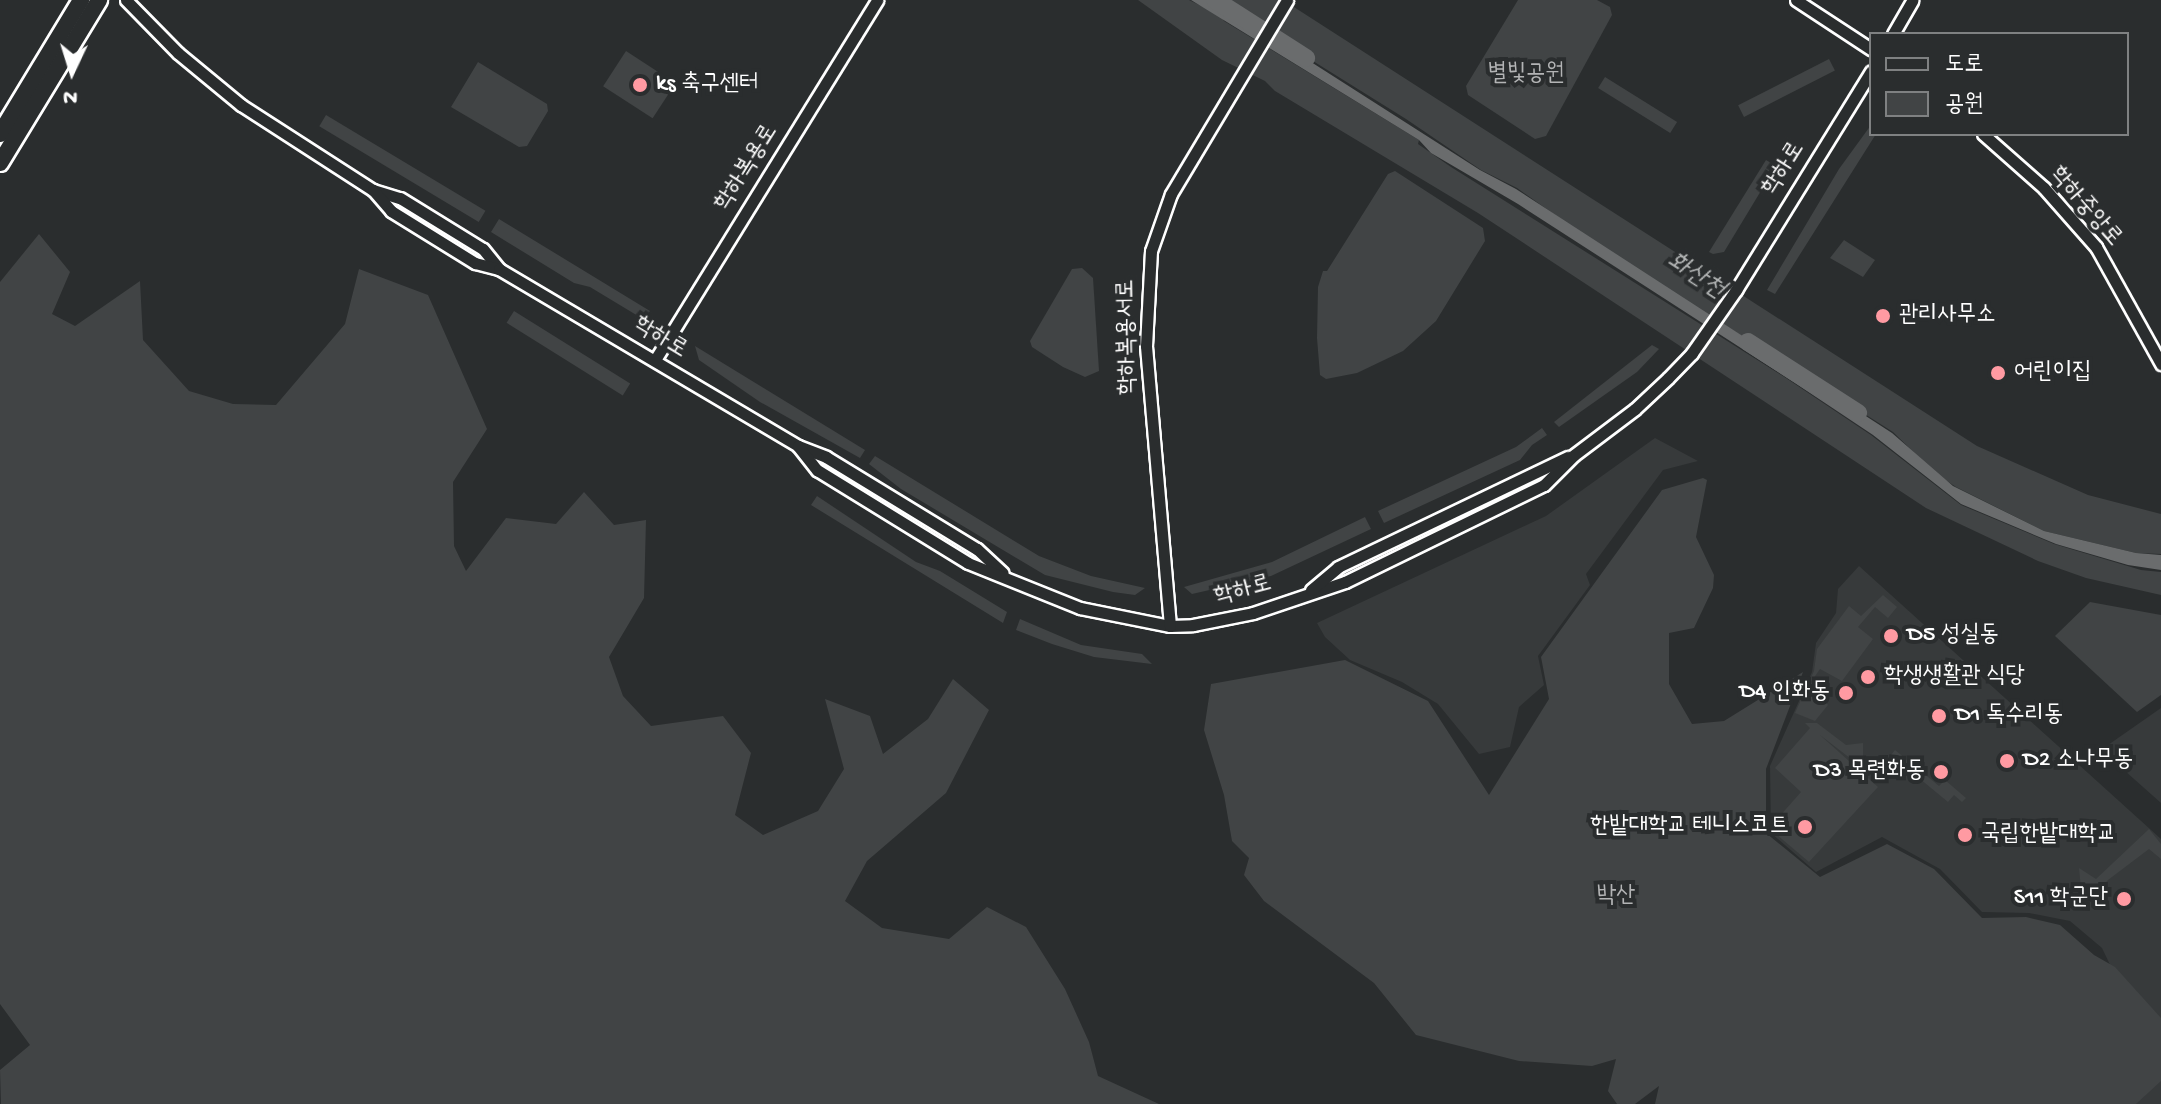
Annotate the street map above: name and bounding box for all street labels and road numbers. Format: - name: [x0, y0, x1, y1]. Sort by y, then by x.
- street label: 학하복용로: [709, 119, 785, 217]
- street label: 학하로: [1756, 137, 1812, 201]
- street label: 학하중앙로: [2042, 161, 2128, 253]
- street label: 학하복용서로: [1113, 279, 1143, 395]
- street label: 학하로: [628, 311, 692, 365]
- street label: 학하로: [1211, 570, 1275, 612]

